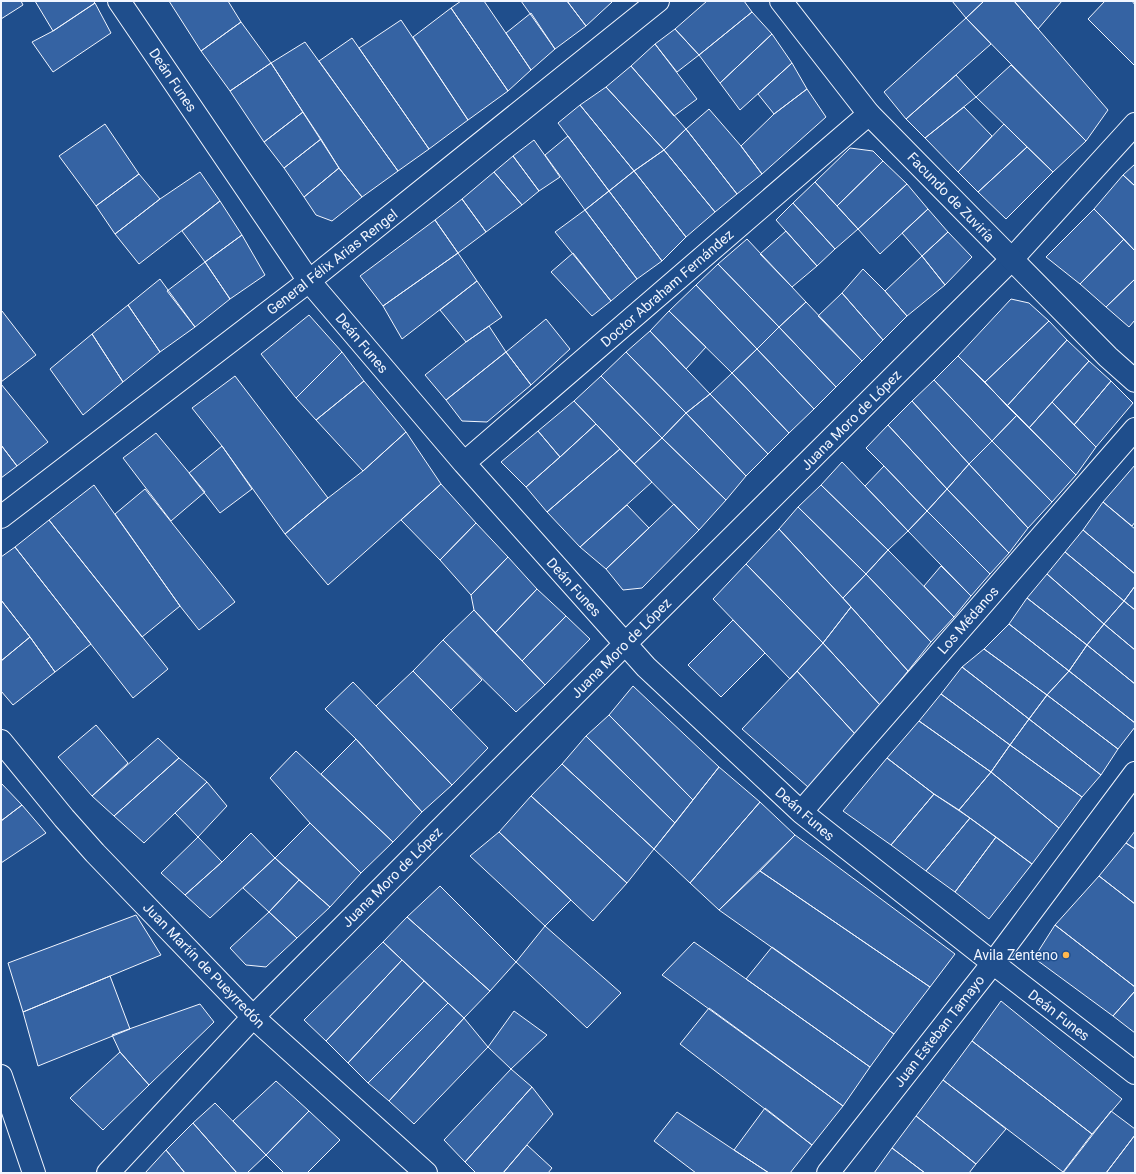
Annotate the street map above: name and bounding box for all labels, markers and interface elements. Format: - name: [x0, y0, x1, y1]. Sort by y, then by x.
- street label: Deán Funes: [146, 45, 200, 115]
- street label: Facundo de Zuviría: [904, 149, 998, 245]
- street label: General Félix Arias Rengel: [263, 206, 401, 318]
- street label: Doctor Abraham Fernández: [597, 226, 737, 350]
- street label: Deán Funes: [332, 310, 392, 376]
- street label: Juana Moro de López: [798, 367, 904, 473]
- street label: Deán Funes: [544, 554, 604, 620]
- street label: Los Médanos: [934, 583, 1002, 657]
- street label: Juana Moro de López: [568, 595, 674, 701]
- street label: Deán Funes: [772, 784, 838, 844]
- street label: Juana Moro de López: [339, 824, 445, 930]
- street label: Juan Martín de Pueyrredón: [140, 899, 268, 1031]
- place label: Avila Zenteno: [973, 947, 1058, 963]
- marker: Avila Zenteno: [1061, 950, 1071, 960]
- street label: Juan Esteban Tamayo: [890, 972, 988, 1090]
- street label: Deán Funes: [1025, 986, 1093, 1044]

